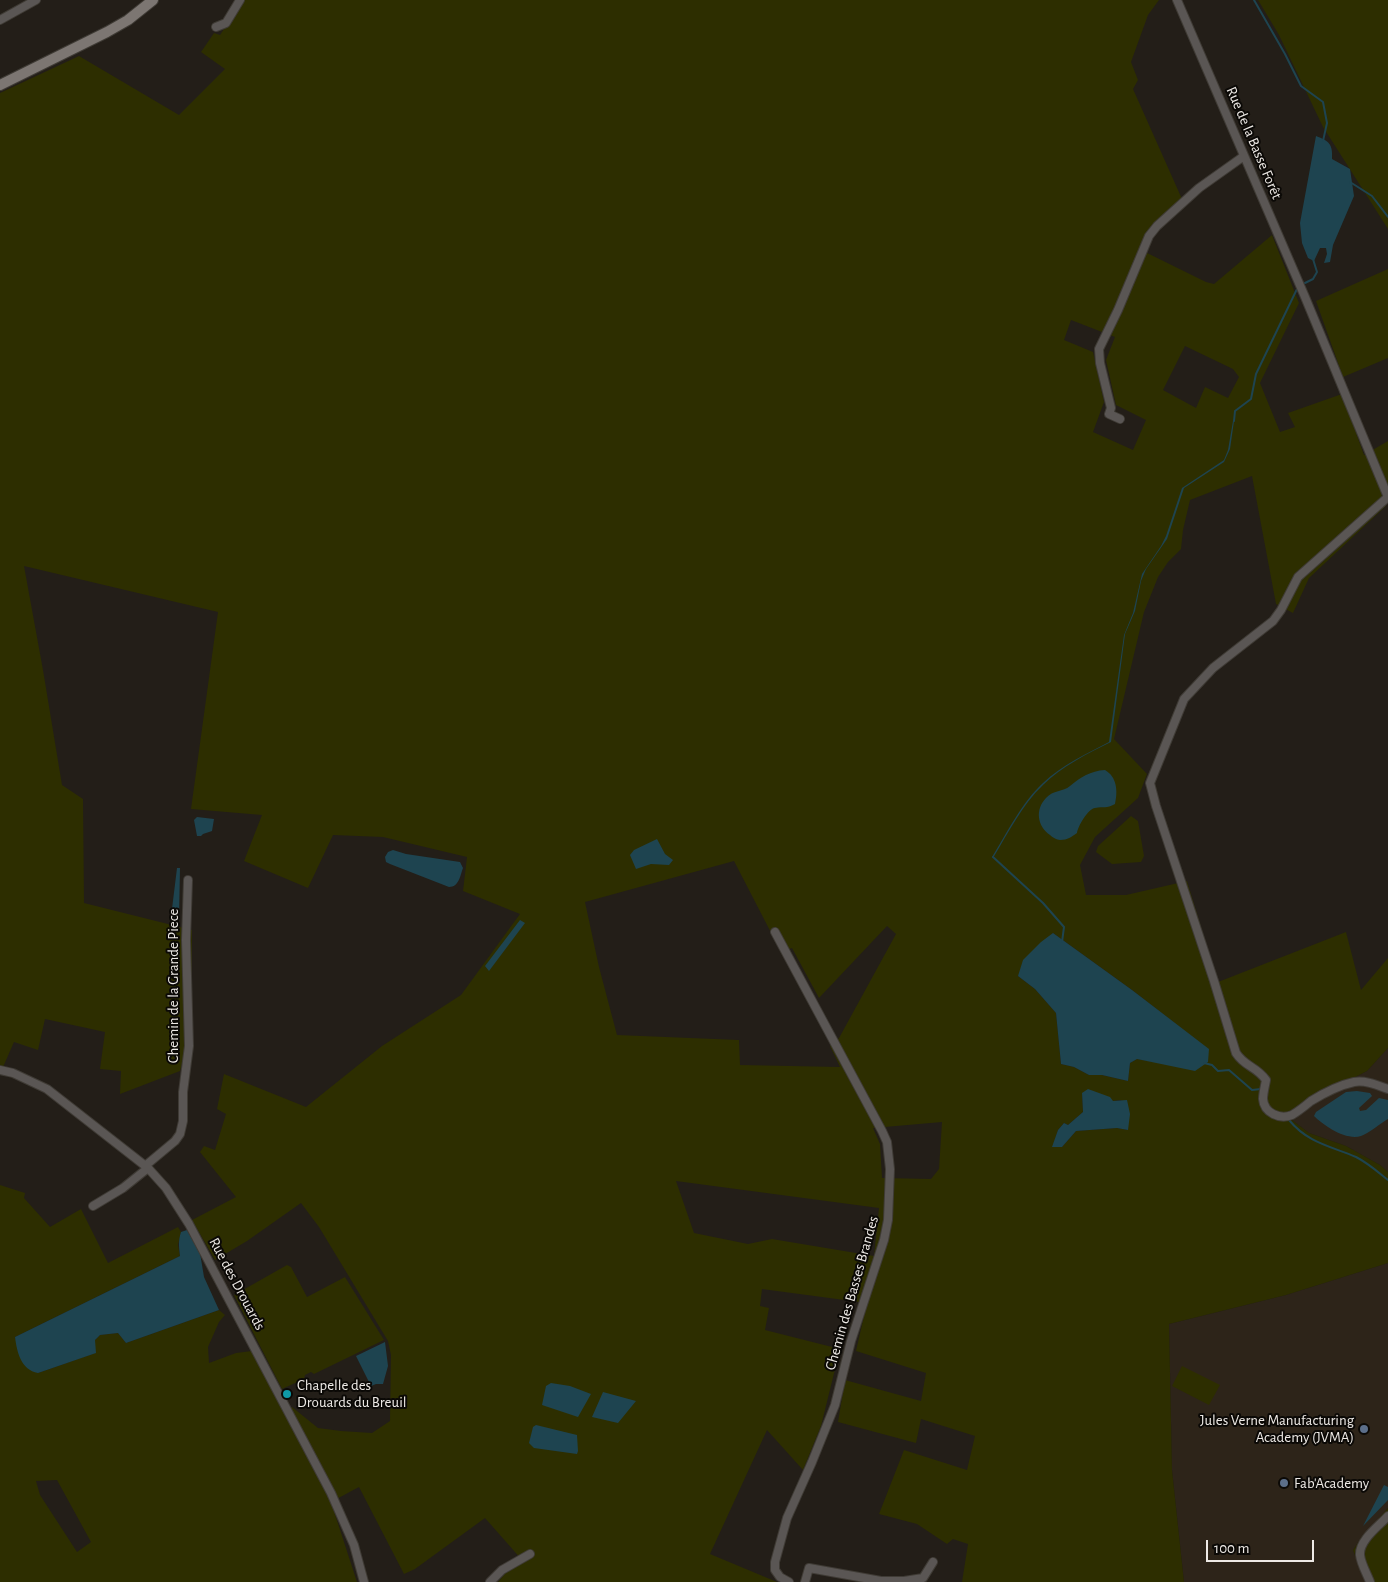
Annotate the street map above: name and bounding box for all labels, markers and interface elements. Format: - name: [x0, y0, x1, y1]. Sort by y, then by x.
- street label: Rue de la Basse Forêt: [1222, 84, 1286, 202]
- street label: Chemin de la Grande Piece: [164, 909, 182, 1063]
- street label: Chemin des Basses Brandes: [821, 1214, 883, 1372]
- street label: Rue des Drouards: [205, 1235, 269, 1333]
- place label: Chapelle des Drouards du Breuil: [297, 1376, 406, 1411]
- marker: Chapelle des Drouards du Breuil: [281, 1388, 293, 1400]
- place label: Jules Verne Manufacturing Academy (JVMA): [1200, 1411, 1354, 1446]
- marker: Jules Verne Manufacturing Academy (JVMA): [1358, 1423, 1370, 1435]
- place label: Fab'Academy: [1294, 1474, 1369, 1492]
- marker: Fab'Academy: [1278, 1477, 1290, 1489]
- scale bar: [1208, 1530, 1316, 1562]
- text: 100 m: [1214, 1541, 1249, 1556]

